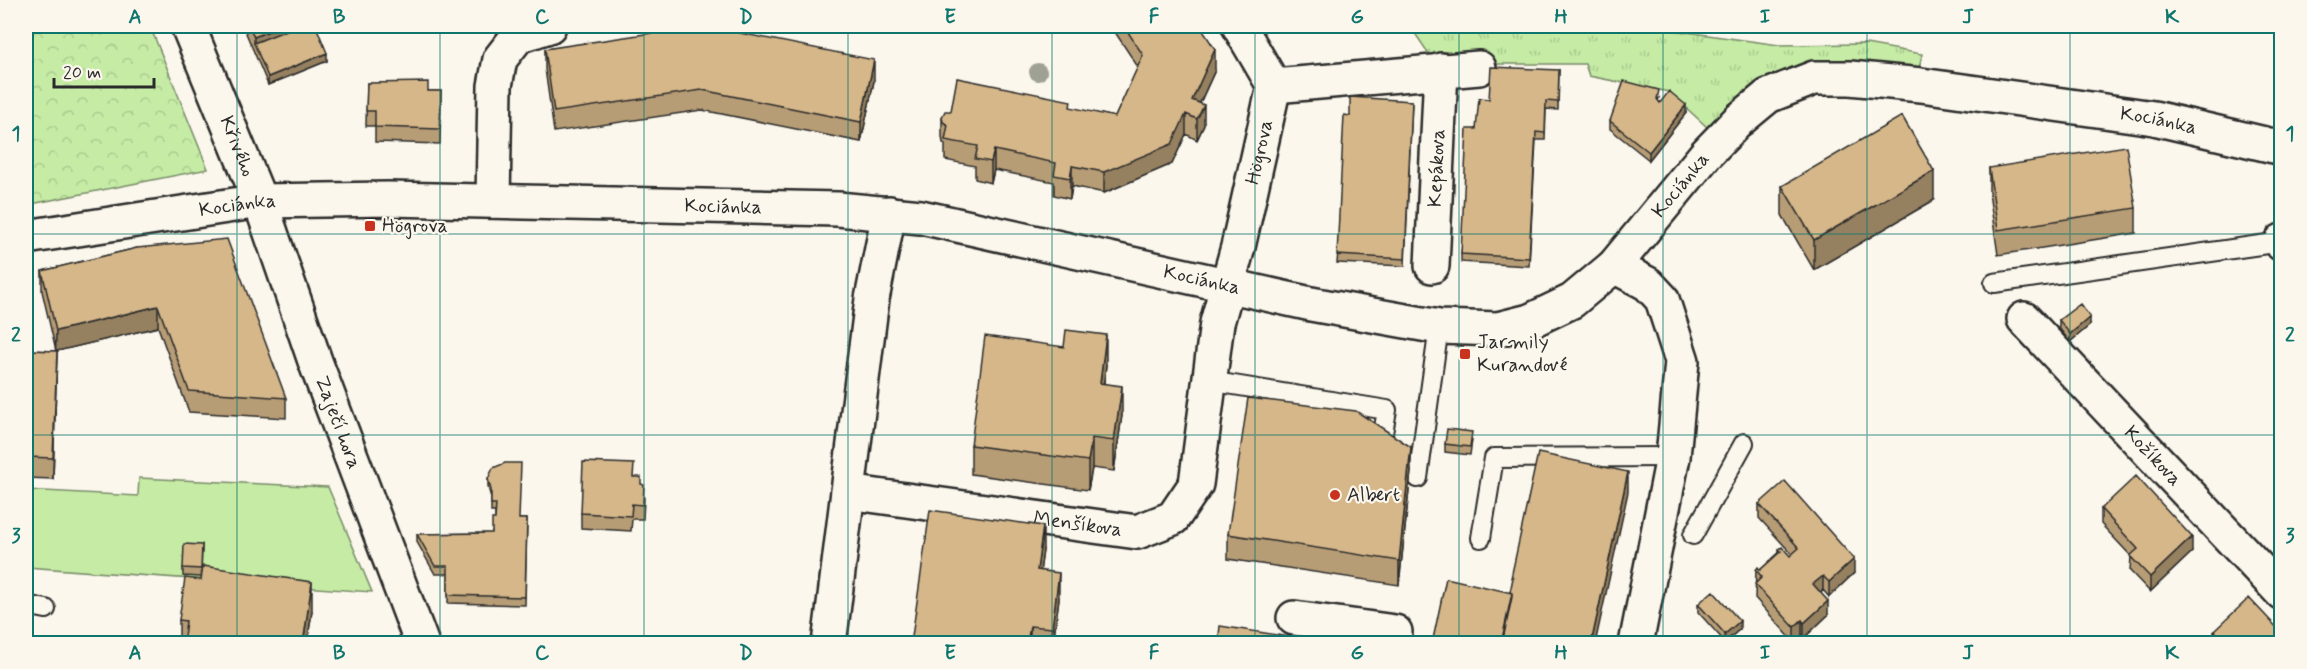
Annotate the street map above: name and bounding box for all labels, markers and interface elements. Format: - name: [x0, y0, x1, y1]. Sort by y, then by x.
- text: A: [128, 4, 142, 31]
- text: B: [333, 4, 346, 31]
- text: C: [535, 4, 550, 31]
- text: D: [739, 4, 753, 31]
- text: E: [944, 4, 956, 31]
- text: F: [1149, 4, 1160, 31]
- text: G: [1350, 4, 1364, 31]
- text: H: [1554, 4, 1568, 31]
- text: I: [1760, 4, 1770, 31]
- text: J: [1962, 4, 1974, 31]
- text: K: [2165, 4, 2180, 31]
- scale bar: [54, 51, 154, 89]
- text: 20 m: [63, 61, 101, 85]
- street label: Kociánka: [2118, 100, 2200, 141]
- street label: Křivého: [213, 112, 262, 181]
- street label: Högrova: [1239, 117, 1280, 187]
- text: 1: [12, 121, 20, 148]
- text: 1: [2286, 121, 2294, 148]
- street label: Kepákova: [1421, 128, 1452, 208]
- street label: Kociánka: [1645, 146, 1716, 224]
- street label: Kociánka: [197, 187, 276, 224]
- street label: Kociánka: [684, 192, 762, 221]
- place label: Högrova: [382, 213, 448, 240]
- marker: Högrova: [363, 219, 377, 233]
- street label: Kociánka: [1161, 258, 1243, 301]
- text: 2: [11, 322, 21, 349]
- text: 2: [2285, 322, 2295, 349]
- place label: Jarmily Kurandové: [1477, 329, 1568, 379]
- marker: Jarmily Kurandové: [1458, 347, 1472, 361]
- street label: Zaječí hora: [308, 372, 368, 473]
- street label: Kožíkova: [2118, 420, 2188, 492]
- place label: Albert: [1347, 482, 1400, 509]
- marker: Albert: [1328, 488, 1342, 502]
- street label: Menšíkova: [1032, 504, 1124, 543]
- text: 3: [11, 523, 21, 550]
- text: 3: [2285, 523, 2295, 550]
- text: A: [128, 640, 142, 667]
- text: B: [333, 640, 346, 667]
- text: C: [535, 640, 550, 667]
- text: D: [739, 640, 753, 667]
- text: E: [944, 640, 956, 667]
- text: F: [1149, 640, 1160, 667]
- text: G: [1350, 640, 1364, 667]
- text: H: [1554, 640, 1568, 667]
- text: I: [1760, 640, 1770, 667]
- text: J: [1962, 640, 1974, 667]
- text: K: [2165, 640, 2180, 667]

